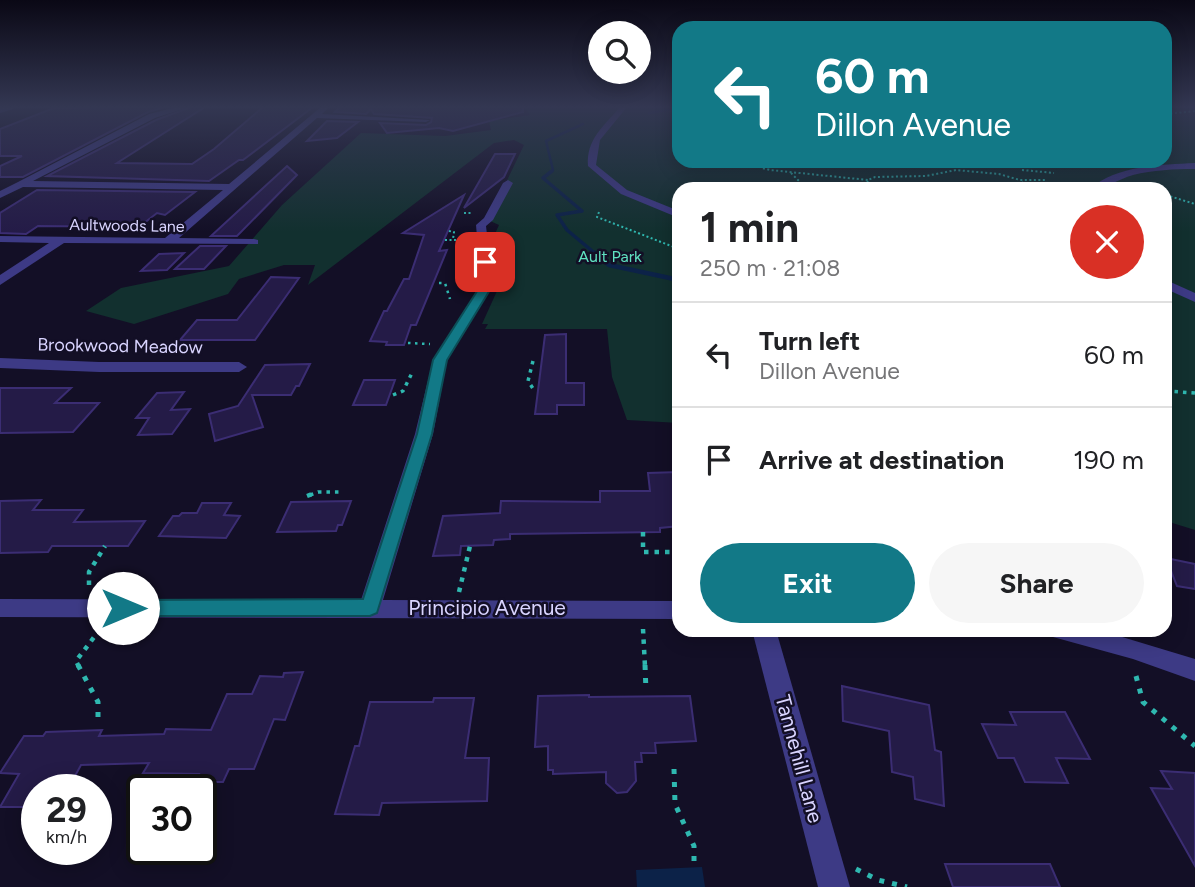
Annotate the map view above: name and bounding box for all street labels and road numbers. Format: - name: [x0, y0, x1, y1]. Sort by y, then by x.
- street label: Aultwoods Lane: [69, 215, 185, 236]
- street label: Brookwood Meadow: [37, 334, 203, 358]
- street label: Principio Avenue: [408, 595, 566, 620]
- street label: Tannehill Lane: [770, 692, 829, 826]

